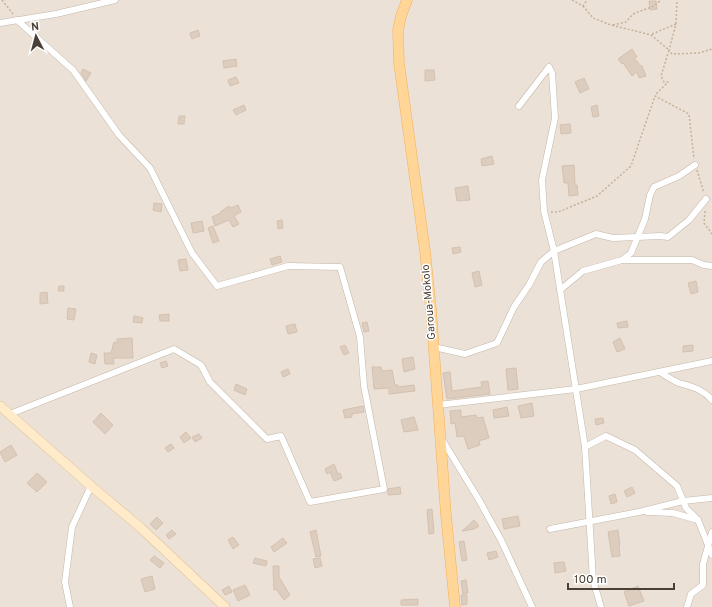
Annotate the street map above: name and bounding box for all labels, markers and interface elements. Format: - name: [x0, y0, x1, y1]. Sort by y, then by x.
- north arrow: [16, 16, 56, 56]
- text: N: [30, 20, 40, 34]
- street label: Garoua-Mokolo: [419, 264, 439, 340]
- scale bar: [568, 565, 674, 591]
- text: 100 m: [574, 572, 607, 588]

